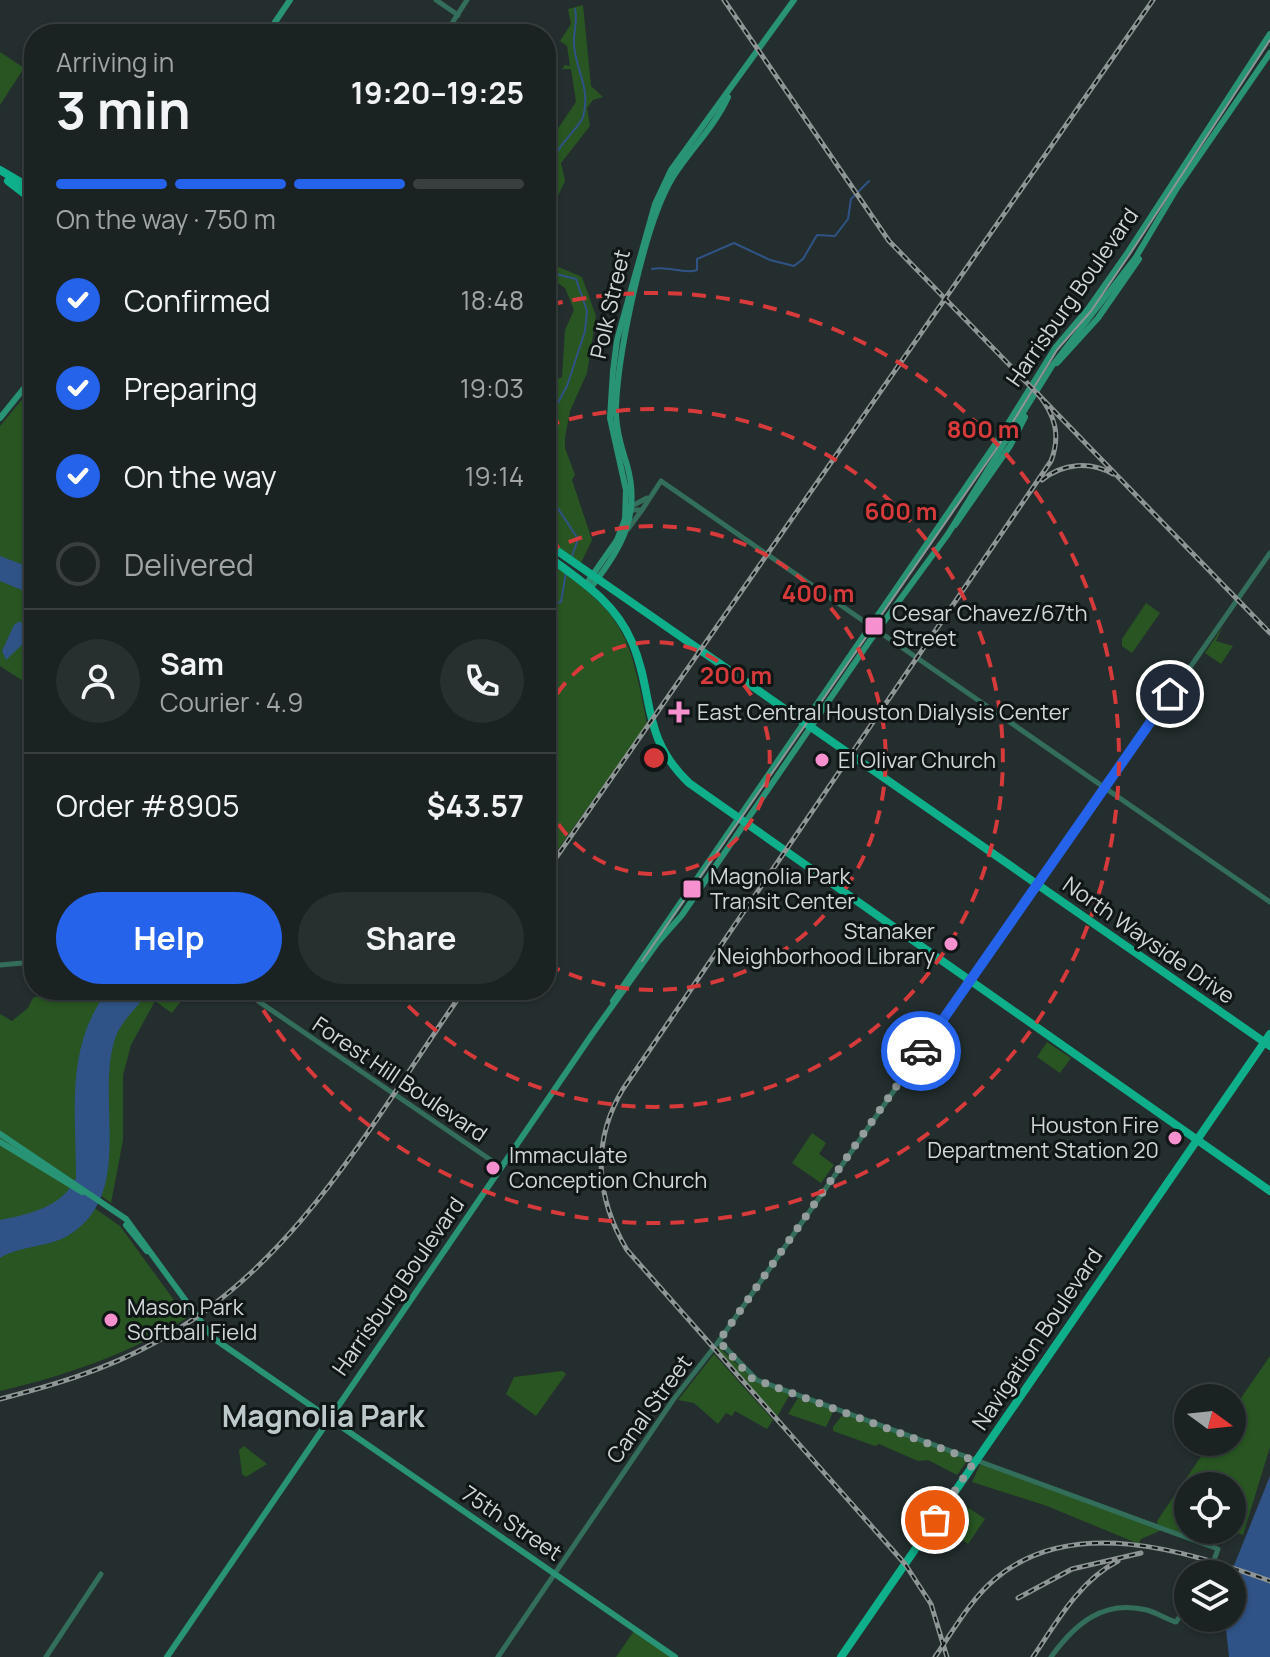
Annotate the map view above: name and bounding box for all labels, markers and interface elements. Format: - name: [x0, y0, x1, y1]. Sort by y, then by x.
- text: Arriving in: [56, 44, 174, 80]
- text: 19:20–19:25: [351, 72, 524, 113]
- text: 3 min: [56, 74, 191, 145]
- text: On the way · 750 m: [56, 201, 276, 237]
- street label: Harrisburg Boulevard: [999, 202, 1145, 392]
- street label: Polk Street: [583, 246, 637, 362]
- icon: check: [56, 278, 100, 322]
- text: Confirmed: [124, 280, 271, 321]
- text: 18:48: [461, 282, 524, 318]
- icon: check: [56, 366, 100, 410]
- text: Preparing: [124, 368, 258, 409]
- text: 19:03: [460, 370, 524, 406]
- text: 800 m: [947, 412, 1019, 445]
- icon: check: [56, 454, 100, 498]
- text: On the way: [124, 456, 277, 497]
- text: 19:14: [464, 458, 524, 494]
- text: 600 m: [865, 494, 937, 527]
- text: Delivered: [124, 544, 254, 585]
- text: 400 m: [782, 576, 854, 609]
- place label: Cesar Chavez/67th Street: [892, 598, 1088, 653]
- marker: Cesar Chavez/67th Street: [863, 615, 885, 637]
- button: person: [56, 639, 140, 723]
- button: phone: [440, 639, 524, 723]
- text: Sam: [160, 643, 224, 684]
- text: 200 m: [700, 658, 772, 691]
- pin: [1136, 660, 1204, 728]
- icon: home: [1148, 672, 1192, 716]
- text: Courier · 4.9: [160, 684, 303, 720]
- place label: East Central Houston Dialysis Center: [697, 697, 1070, 727]
- marker: East Central Houston Dialysis Center: [668, 701, 690, 723]
- centre of rings: [640, 744, 668, 772]
- place label: El Olivar Church: [838, 745, 996, 775]
- marker: El Olivar Church: [813, 751, 831, 769]
- text: Order #8905: [56, 785, 240, 826]
- text: $43.57: [427, 785, 524, 826]
- place label: Magnolia Park Transit Center: [710, 861, 855, 916]
- street label: North Wayside Drive: [1057, 869, 1241, 1011]
- marker: Magnolia Park Transit Center: [681, 878, 703, 900]
- button: Help: [56, 892, 282, 984]
- button: Share: [298, 892, 524, 984]
- place label: Stanaker Neighborhood Library: [717, 916, 935, 971]
- marker: Stanaker Neighborhood Library: [942, 935, 960, 953]
- street label: Forest Hill Boulevard: [307, 1009, 493, 1149]
- courier: [881, 1011, 961, 1091]
- icon: car: [899, 1029, 943, 1073]
- place label: Houston Fire Department Station 20: [927, 1110, 1159, 1165]
- marker: Houston Fire Department Station 20: [1166, 1129, 1184, 1147]
- place label: Immaculate Conception Church: [509, 1140, 707, 1195]
- marker: Immaculate Conception Church: [484, 1159, 502, 1177]
- street label: Harrisburg Boulevard: [325, 1191, 471, 1381]
- street label: Navigation Boulevard: [965, 1242, 1109, 1436]
- place label: Mason Park Softball Field: [127, 1292, 257, 1347]
- marker: Mason Park Softball Field: [102, 1311, 120, 1329]
- street label: Canal Street: [599, 1348, 699, 1469]
- north arrow: [1174, 1384, 1246, 1456]
- map controls: [1174, 1384, 1246, 1632]
- district label: Magnolia Park: [222, 1395, 425, 1436]
- button: locate: [1174, 1472, 1246, 1544]
- street label: 75th Street: [456, 1479, 568, 1568]
- pin: [901, 1486, 969, 1554]
- icon: bag: [913, 1498, 957, 1542]
- button: layers: [1174, 1560, 1246, 1632]

